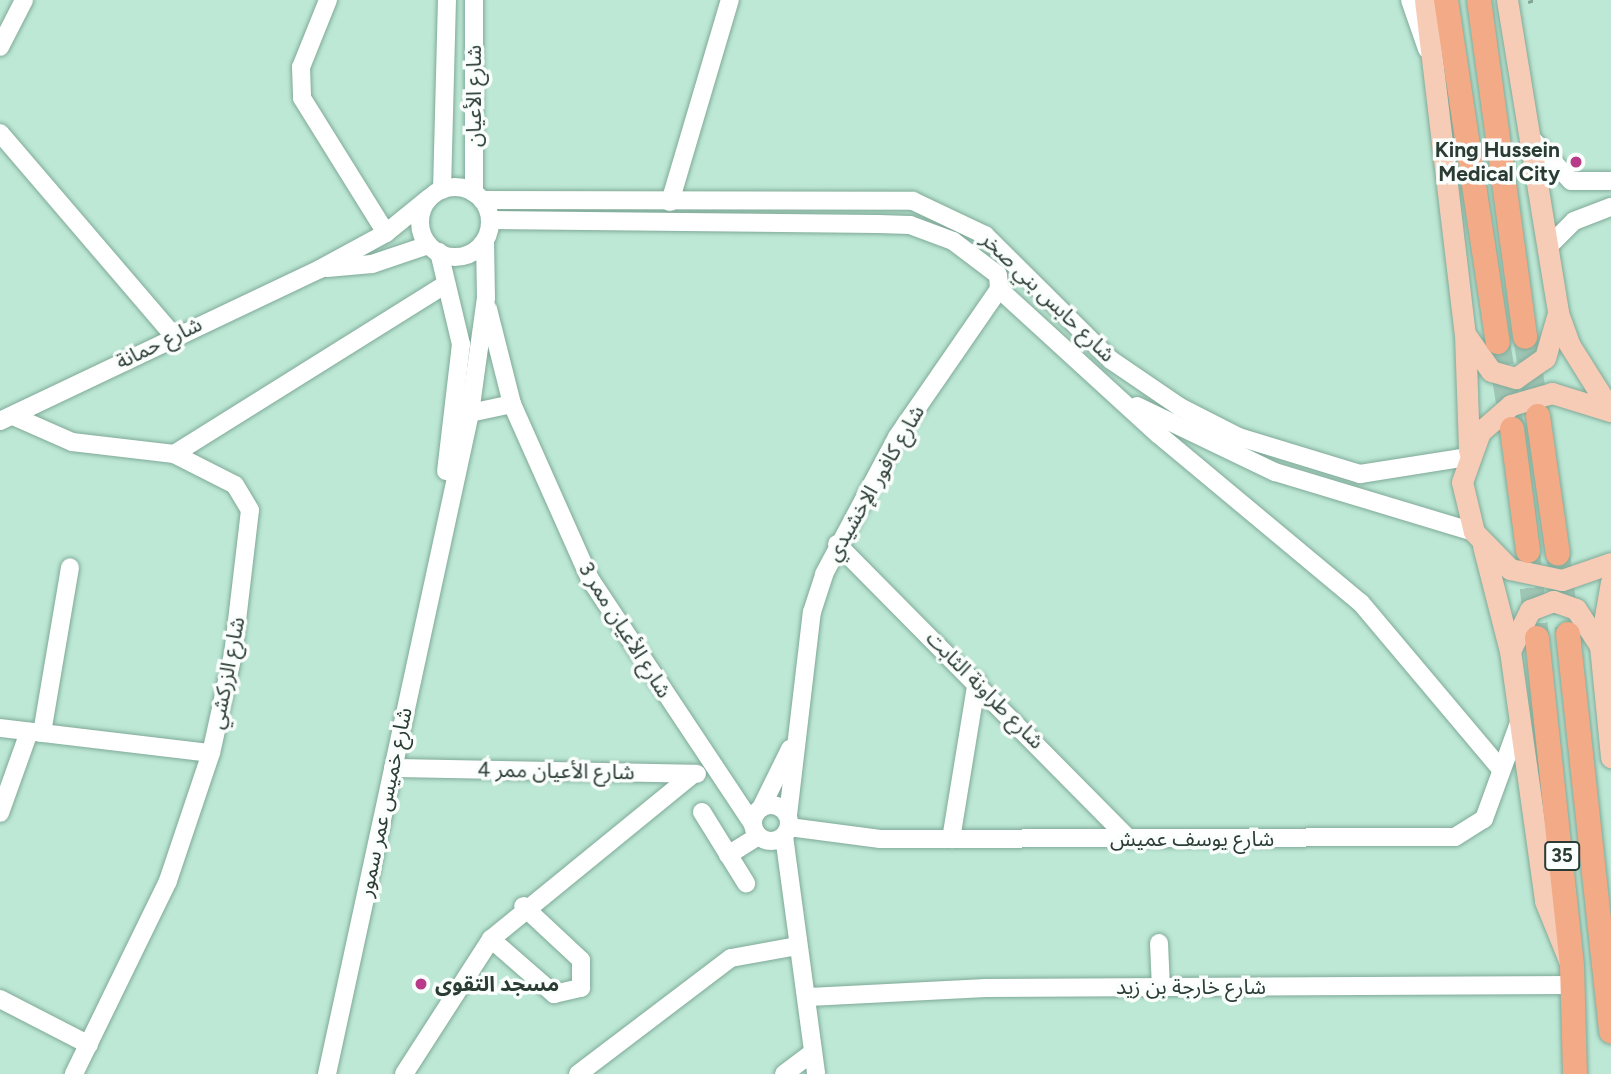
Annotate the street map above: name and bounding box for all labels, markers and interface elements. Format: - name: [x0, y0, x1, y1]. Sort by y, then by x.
- street label: شارع الأعيان: [461, 45, 487, 147]
- place label: King Hussein Medical City: [1435, 137, 1560, 187]
- marker: King Hussein Medical City: [1566, 152, 1586, 172]
- street label: شارع حابس بني صخر: [976, 227, 1120, 367]
- street label: شارع حمانة: [112, 311, 206, 375]
- street label: شارع كافور الإخشيدي: [820, 401, 930, 565]
- street label: شارع الأعيان ممر 3: [573, 557, 677, 703]
- street label: شارع الزركشي: [204, 615, 250, 731]
- street label: شارع طراونة الثابت: [921, 626, 1049, 754]
- street label: شارع خميس عمر سمور: [353, 705, 417, 899]
- street label: شارع الأعيان ممر 4: [477, 757, 635, 785]
- street label: شارع يوسف عميش: [1110, 826, 1274, 852]
- road number: 35: [1543, 841, 1581, 872]
- place label: مسجد التقوى: [435, 971, 559, 997]
- street label: شارع خارجة بن زيد: [1116, 974, 1266, 1000]
- marker: مسجد التقوى: [413, 976, 429, 992]

